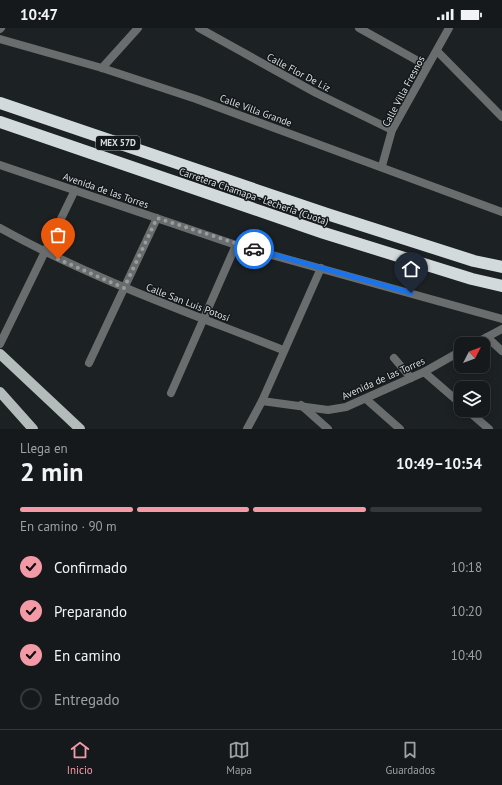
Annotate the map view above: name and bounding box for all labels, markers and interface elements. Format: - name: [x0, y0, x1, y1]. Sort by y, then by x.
- text: 10:47: [20, 5, 58, 24]
- street label: Calle Flor De Liz: [265, 50, 333, 95]
- street label: Calle Villa Fresnos: [379, 54, 428, 129]
- street label: Calle Villa Grande: [218, 91, 294, 130]
- road number: MEX 57D: [96, 136, 140, 150]
- street label: Carretera Chamapa - Lechería (Cuota): [177, 165, 330, 228]
- street label: Avenida de las Torres: [61, 170, 150, 211]
- pin: [41, 218, 75, 259]
- icon: bag: [47, 224, 69, 246]
- courier: [234, 229, 274, 269]
- icon: car: [243, 238, 265, 260]
- pin: [394, 252, 428, 293]
- icon: home: [400, 258, 422, 280]
- street label: Calle San Luis Potosí: [144, 281, 232, 325]
- north arrow: [454, 337, 490, 373]
- map controls: [454, 337, 490, 417]
- street label: Avenida de las Torres: [340, 354, 427, 403]
- button: layers: [454, 381, 490, 417]
- text: Llega en: [20, 440, 68, 457]
- text: 10:49–10:54: [396, 454, 482, 473]
- text: 2 min: [20, 455, 83, 488]
- text: En camino · 90 m: [20, 518, 117, 535]
- icon: check: [20, 556, 42, 578]
- text: Confirmado: [54, 558, 127, 577]
- text: 10:18: [451, 559, 482, 576]
- icon: check: [20, 600, 42, 622]
- text: Preparando: [54, 602, 127, 621]
- text: 10:20: [451, 603, 482, 620]
- icon: check: [20, 644, 42, 666]
- text: En camino: [54, 646, 121, 665]
- text: 10:40: [451, 647, 482, 664]
- text: Entregado: [54, 690, 120, 709]
- tab: Inicio: [67, 739, 93, 777]
- tab: Mapa: [226, 739, 252, 777]
- tab: Guardados: [386, 739, 435, 777]

